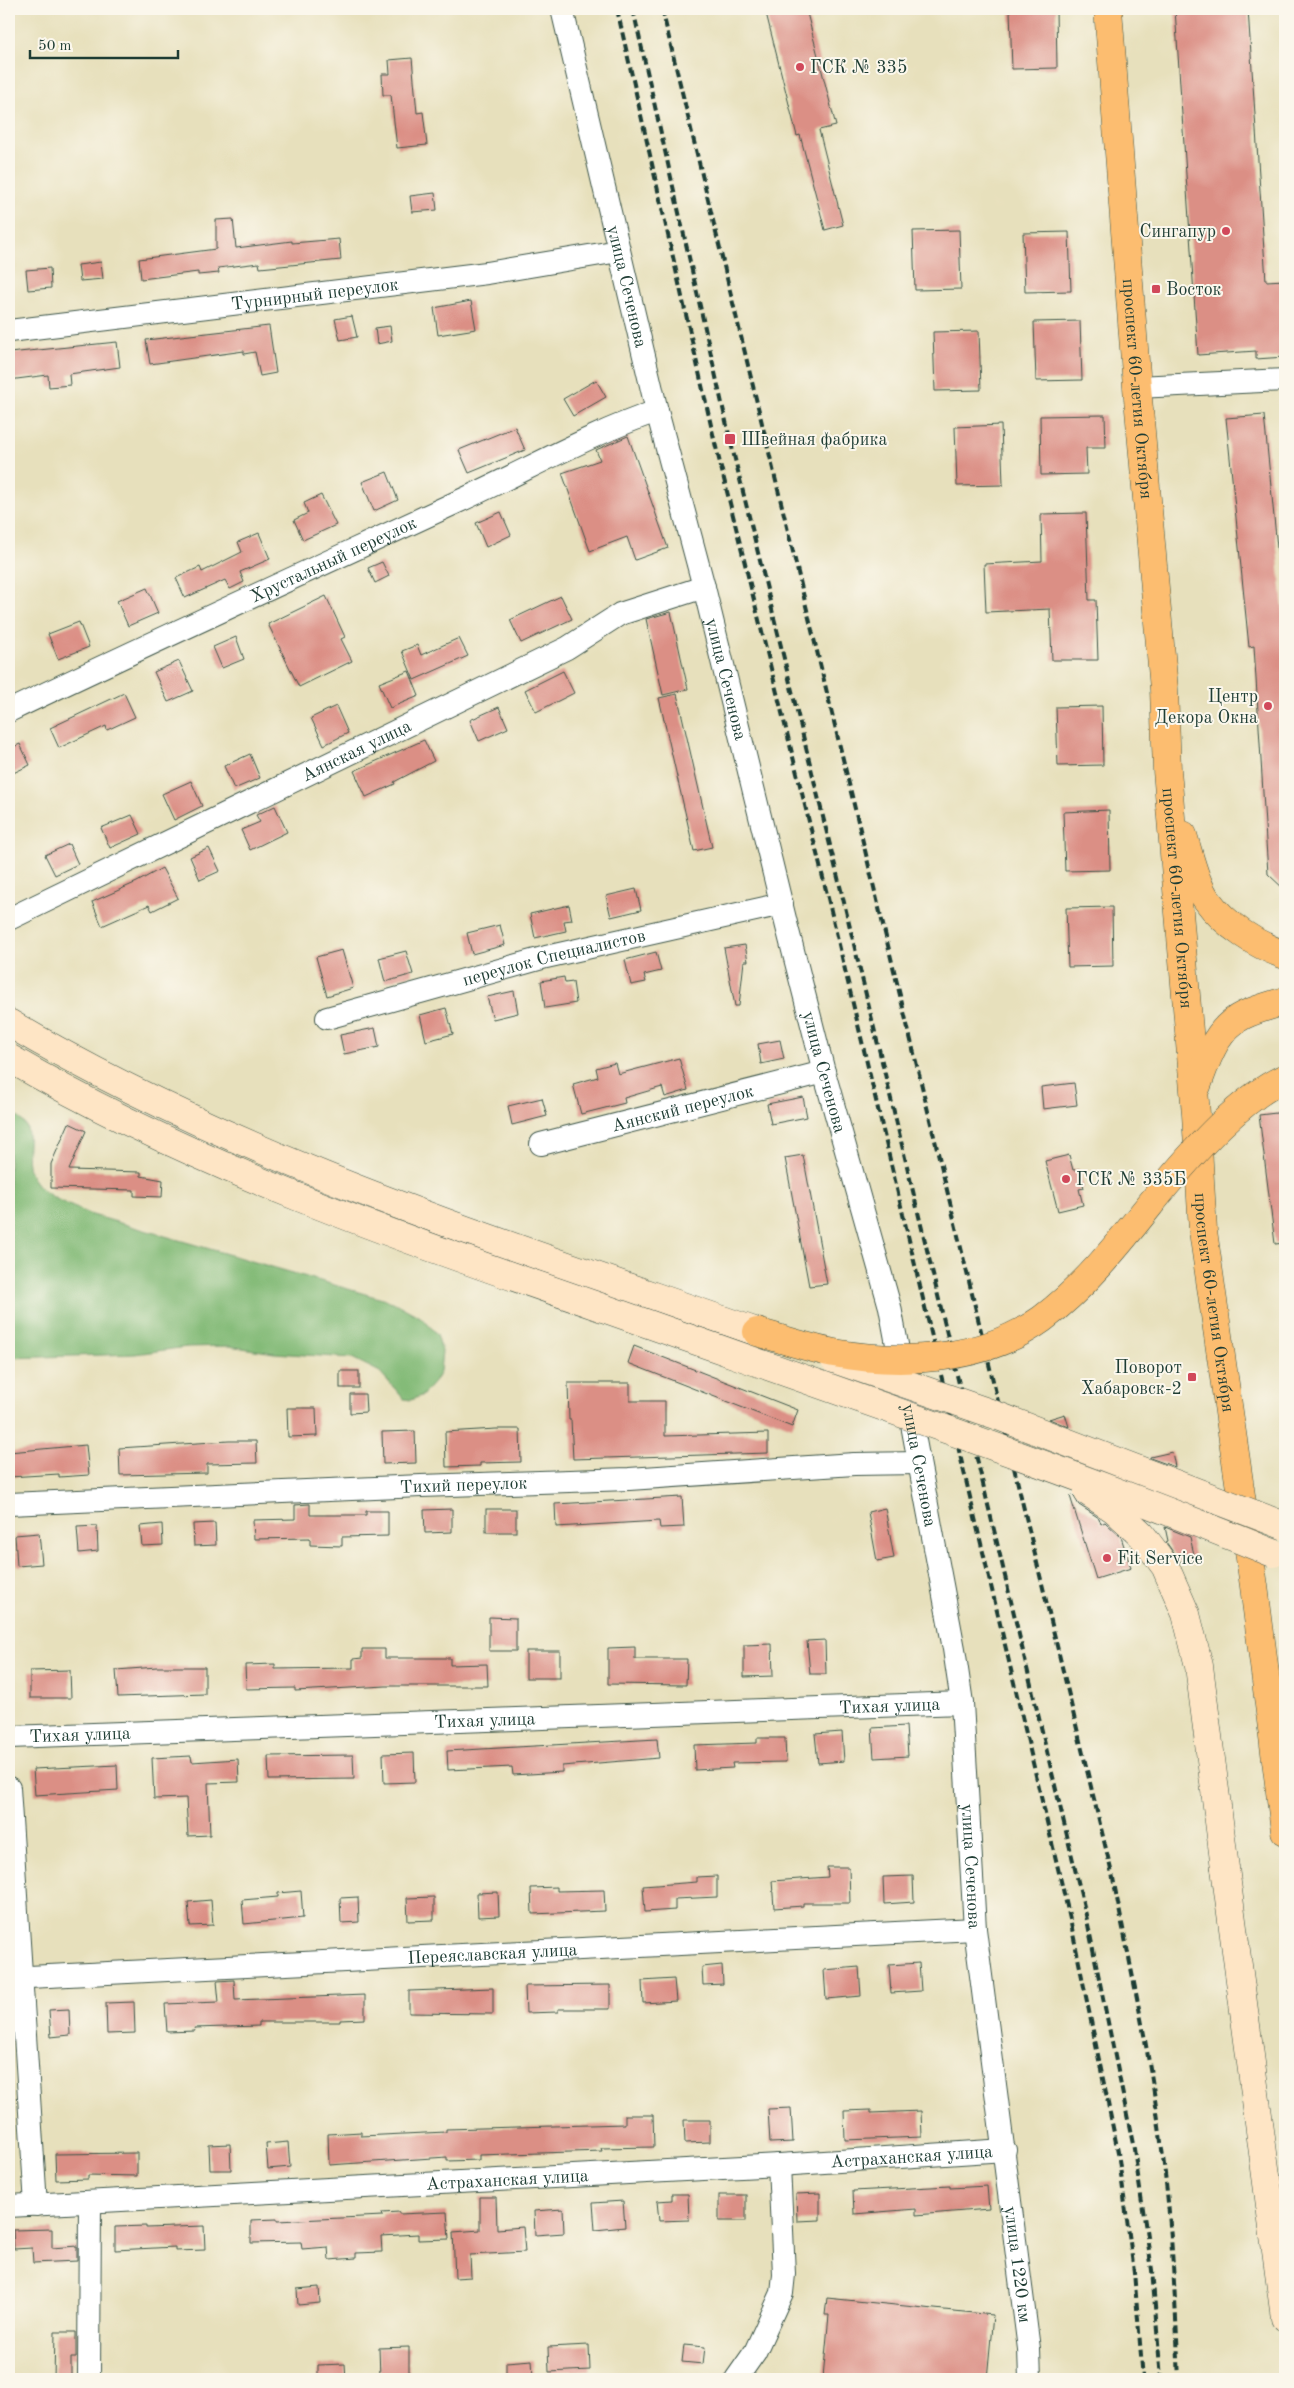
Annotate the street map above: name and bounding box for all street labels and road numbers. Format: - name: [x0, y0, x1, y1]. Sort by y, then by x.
- street label: улица Сеченова: [603, 224, 650, 350]
- street label: Турнирный переулок: [230, 276, 400, 314]
- street label: проспект 60-летия Октября: [1119, 278, 1155, 500]
- street label: Хрустальный переулок: [248, 514, 419, 606]
- street label: улица Сеченова: [702, 616, 749, 742]
- street label: Аянская улица: [299, 717, 414, 785]
- street label: проспект 60-летия Октября: [1159, 787, 1195, 1009]
- street label: переулок Специалистов: [461, 927, 647, 990]
- street label: улица Сеченова: [799, 1010, 849, 1135]
- street label: Аянский переулок: [610, 1082, 756, 1136]
- street label: проспект 60-летия Октября: [1191, 1192, 1237, 1413]
- street label: улица Сеченова: [898, 1402, 939, 1529]
- street label: Тихий переулок: [399, 1474, 528, 1497]
- street label: Тихая улица: [839, 1696, 941, 1717]
- street label: Тихая улица: [434, 1710, 536, 1732]
- street label: Тихая улица: [29, 1725, 131, 1746]
- street label: улица Сеченова: [958, 1803, 983, 1929]
- street label: Переяславская улица: [407, 1941, 578, 1968]
- street label: Астраханская улица: [830, 2143, 994, 2172]
- street label: Астраханская улица: [426, 2167, 589, 2194]
- street label: улица 1220 км: [1001, 2205, 1034, 2324]

